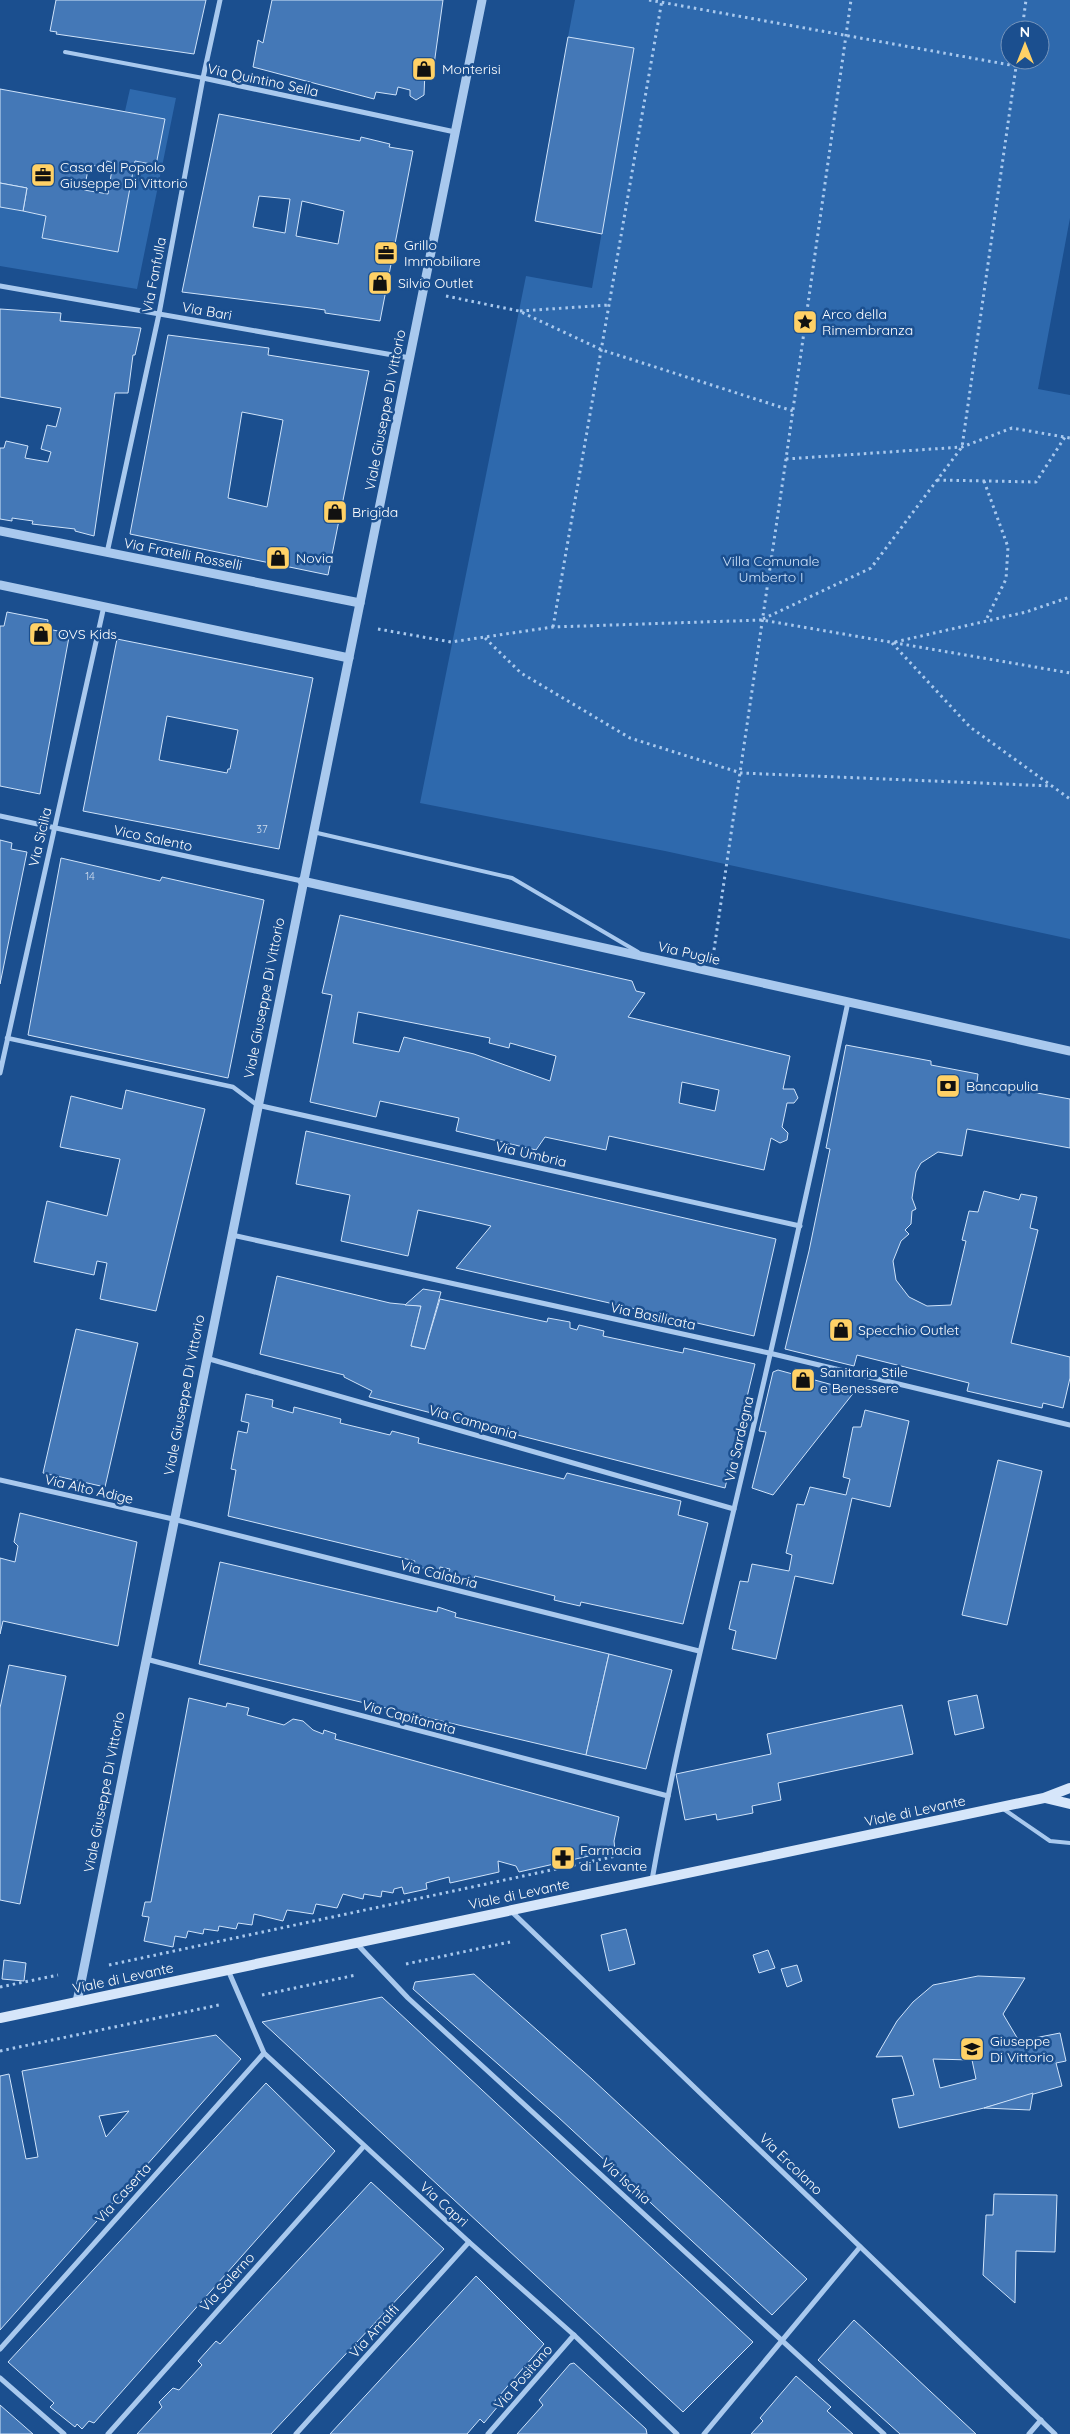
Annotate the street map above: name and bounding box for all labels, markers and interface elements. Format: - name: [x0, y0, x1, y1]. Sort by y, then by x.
- north arrow: [1000, 20, 1050, 70]
- text: N: [1020, 23, 1030, 41]
- shop icon: Monterisi: [411, 56, 437, 82]
- street label: Via Quintino Sella: [206, 59, 320, 101]
- place label: Monterisi: [442, 60, 501, 78]
- place label: Casa del Popolo Giuseppe Di Vittorio: [60, 158, 188, 192]
- office icon: Casa del Popolo Giuseppe Di Vittorio: [30, 162, 56, 188]
- street label: Via Fanfulla: [138, 236, 170, 314]
- place label: Grillo Immobiliare: [404, 236, 481, 270]
- office icon: Grillo Immobiliare: [373, 240, 399, 266]
- shop icon: Silvio Outlet: [367, 270, 393, 296]
- place label: Silvio Outlet: [398, 274, 474, 292]
- street label: Via Bari: [181, 298, 233, 324]
- place label: Arco della Rimembranza: [822, 305, 913, 339]
- place icon: Arco della Rimembranza: [792, 309, 818, 335]
- street label: Viale Giuseppe Di Vittorio: [361, 328, 409, 492]
- shop icon: Brigida: [322, 499, 348, 525]
- place label: Brigida: [352, 503, 398, 521]
- street label: Via Fratelli Rosselli: [122, 534, 244, 574]
- shop icon: Novia: [265, 545, 291, 571]
- place label: Novia: [296, 549, 333, 567]
- park label: Villa Comunale Umberto I: [723, 552, 820, 586]
- shop icon: OVS Kids: [28, 621, 54, 647]
- place label: OVS Kids: [58, 625, 117, 643]
- street label: Via Sicilia: [24, 806, 56, 868]
- street label: Vico Salento: [112, 821, 194, 855]
- house number: 37: [256, 822, 268, 836]
- house number: 14: [85, 869, 95, 883]
- street label: Viale Giuseppe Di Vittorio: [240, 916, 288, 1080]
- street label: Via Puglie: [656, 937, 722, 969]
- bank icon: Bancapulia: [935, 1073, 961, 1099]
- place label: Bancapulia: [966, 1077, 1039, 1095]
- street label: Via Umbria: [494, 1137, 568, 1171]
- street label: Via Basilicata: [609, 1298, 697, 1334]
- street label: Viale Giuseppe Di Vittorio: [160, 1313, 208, 1477]
- shop icon: Specchio Outlet: [828, 1317, 854, 1343]
- place label: Specchio Outlet: [858, 1321, 959, 1339]
- place label: Sanitaria Stile e Benessere: [820, 1363, 908, 1397]
- shop icon: Sanitaria Stile e Benessere: [790, 1367, 816, 1393]
- street label: Via Sardegna: [720, 1394, 758, 1484]
- street label: Via Campania: [427, 1401, 519, 1443]
- street label: Via Alto Adige: [43, 1470, 135, 1508]
- street label: Via Calabria: [398, 1556, 480, 1592]
- street label: Via Capitanata: [360, 1696, 458, 1738]
- street label: Viale Giuseppe Di Vittorio: [80, 1710, 128, 1874]
- street label: Viale di Levante: [863, 1791, 967, 1830]
- place label: Farmacia di Levante: [580, 1841, 647, 1875]
- pharmacy icon: Farmacia di Levante: [550, 1845, 576, 1871]
- street label: Viale di Levante: [467, 1874, 571, 1913]
- street label: Viale di Levante: [71, 1958, 175, 1997]
- place label: Giuseppe Di Vittorio: [990, 2032, 1054, 2066]
- school or university icon: Giuseppe Di Vittorio: [959, 2036, 985, 2062]
- street label: Via Ercolano: [755, 2129, 827, 2199]
- street label: Via Ischia: [597, 2154, 655, 2208]
- street label: Via Caserta: [91, 2159, 155, 2227]
- street label: Via Capri: [416, 2178, 472, 2230]
- street label: Via Salerno: [196, 2249, 258, 2315]
- street label: Via Amalfi: [345, 2300, 403, 2362]
- street label: Via Positano: [490, 2341, 556, 2413]

